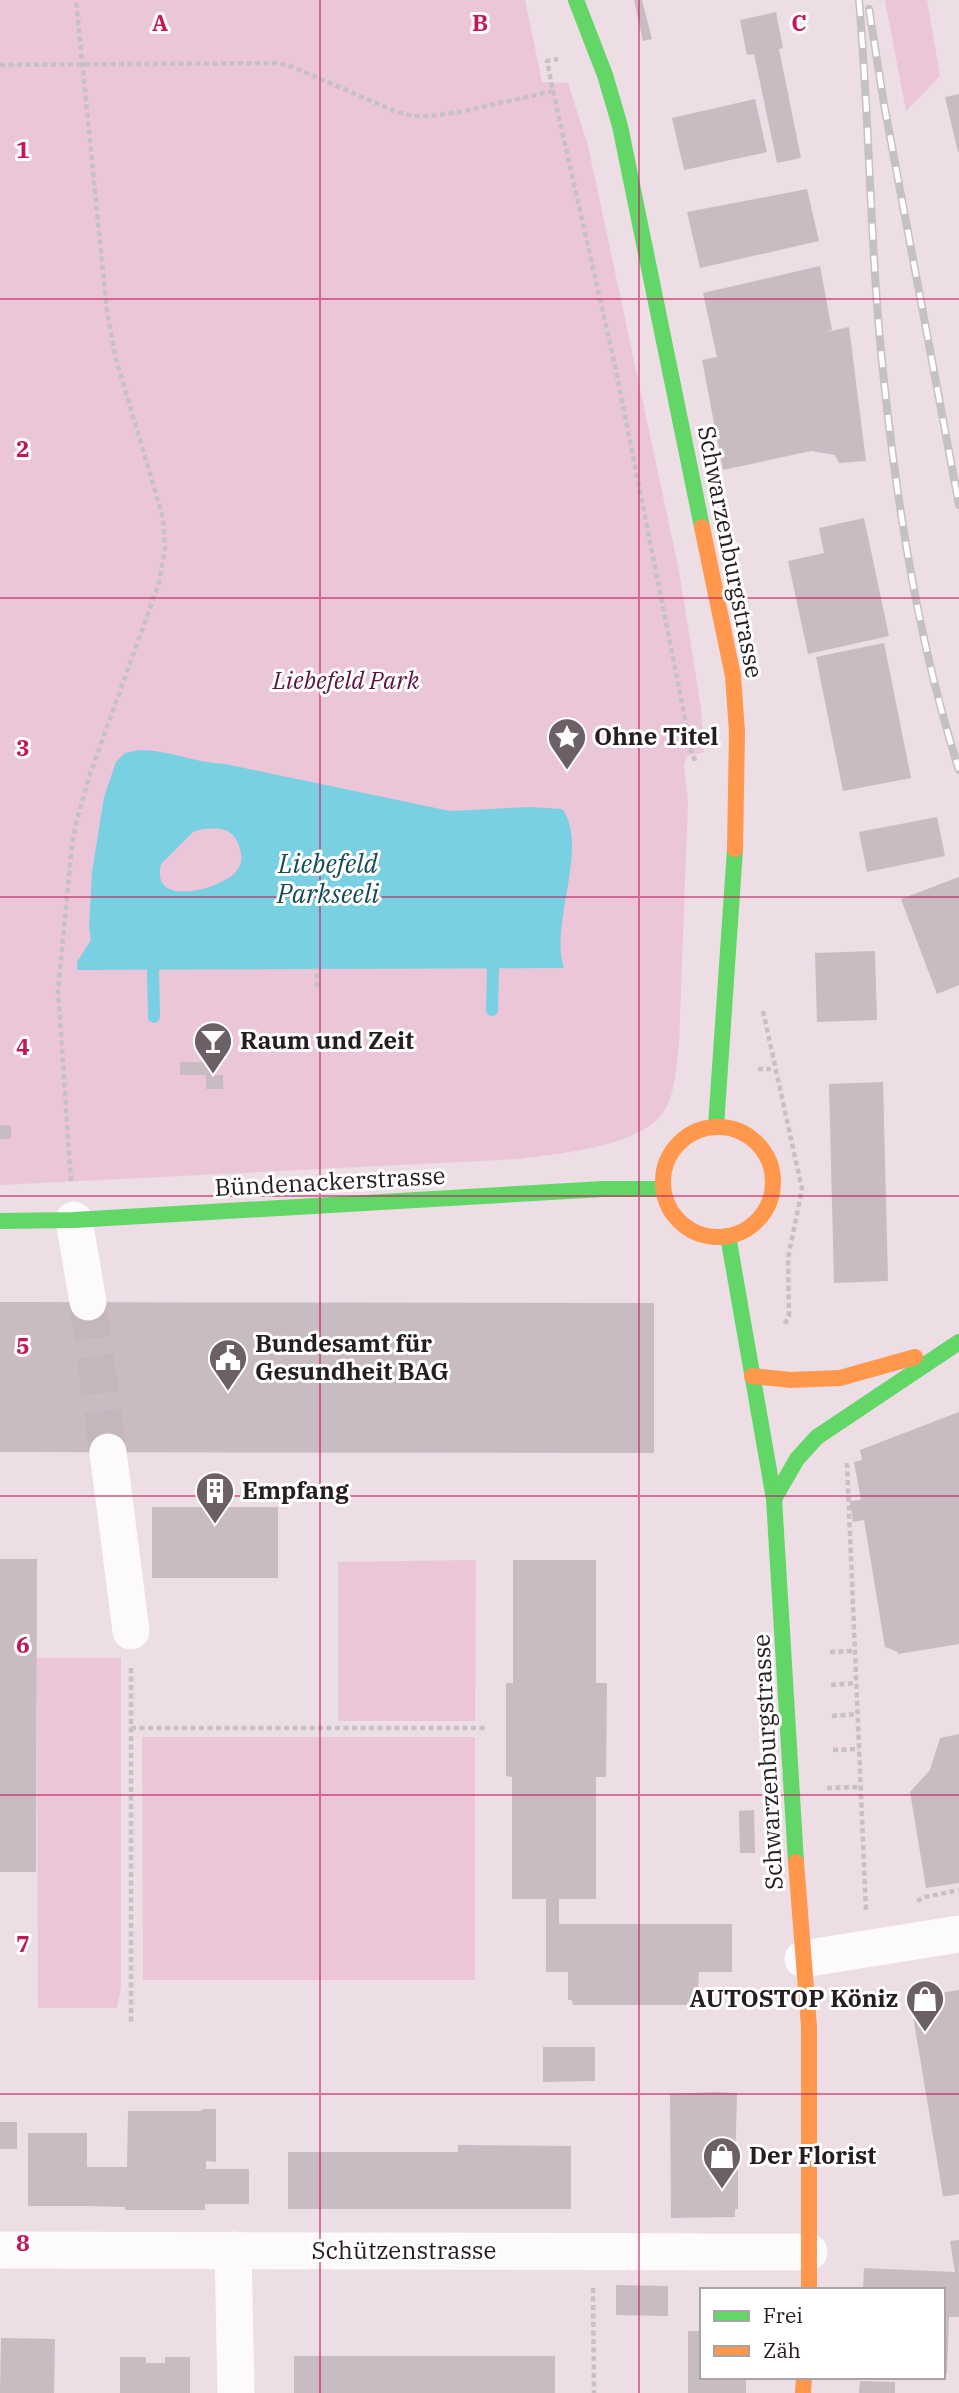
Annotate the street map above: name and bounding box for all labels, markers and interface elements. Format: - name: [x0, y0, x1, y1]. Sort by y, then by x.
- text: A: [152, 7, 168, 37]
- text: B: [472, 7, 488, 37]
- text: C: [791, 7, 807, 37]
- text: 1: [16, 134, 30, 164]
- street label: Schwarzenburgstrasse: [691, 423, 771, 681]
- text: 2: [16, 433, 30, 463]
- park label: Liebefeld Park: [272, 664, 420, 696]
- place icon: Ohne Titel: [546, 716, 588, 771]
- place label: Ohne Titel: [594, 720, 719, 752]
- text: 3: [16, 732, 30, 762]
- water label: Liebefeld Parkseeli: [276, 846, 379, 910]
- bar icon: Raum und Zeit: [192, 1020, 234, 1075]
- place label: Raum und Zeit: [240, 1024, 414, 1056]
- text: 4: [16, 1031, 30, 1061]
- street label: Bündenackerstrasse: [214, 1159, 446, 1203]
- place label: Bundesamt für Gesundheit BAG: [255, 1327, 449, 1387]
- text: 5: [16, 1330, 30, 1360]
- public building icon: Bundesamt für Gesundheit BAG: [207, 1337, 249, 1392]
- building icon: Empfang: [194, 1470, 236, 1525]
- place label: Empfang: [242, 1474, 349, 1506]
- text: 6: [16, 1629, 30, 1659]
- street label: Schwarzenburgstrasse: [744, 1633, 790, 1891]
- text: 7: [16, 1928, 30, 1958]
- shop icon: AUTOSTOP Köniz: [904, 1978, 946, 2033]
- place label: AUTOSTOP Köniz: [690, 1982, 898, 2014]
- shop icon: Der Florist: [701, 2135, 743, 2190]
- place label: Der Florist: [749, 2139, 876, 2171]
- text: 8: [16, 2227, 30, 2257]
- street label: Schützenstrasse: [312, 2234, 496, 2266]
- legend: [700, 2288, 945, 2379]
- text: Frei: [763, 2301, 803, 2329]
- text: Zäh: [763, 2336, 801, 2364]

